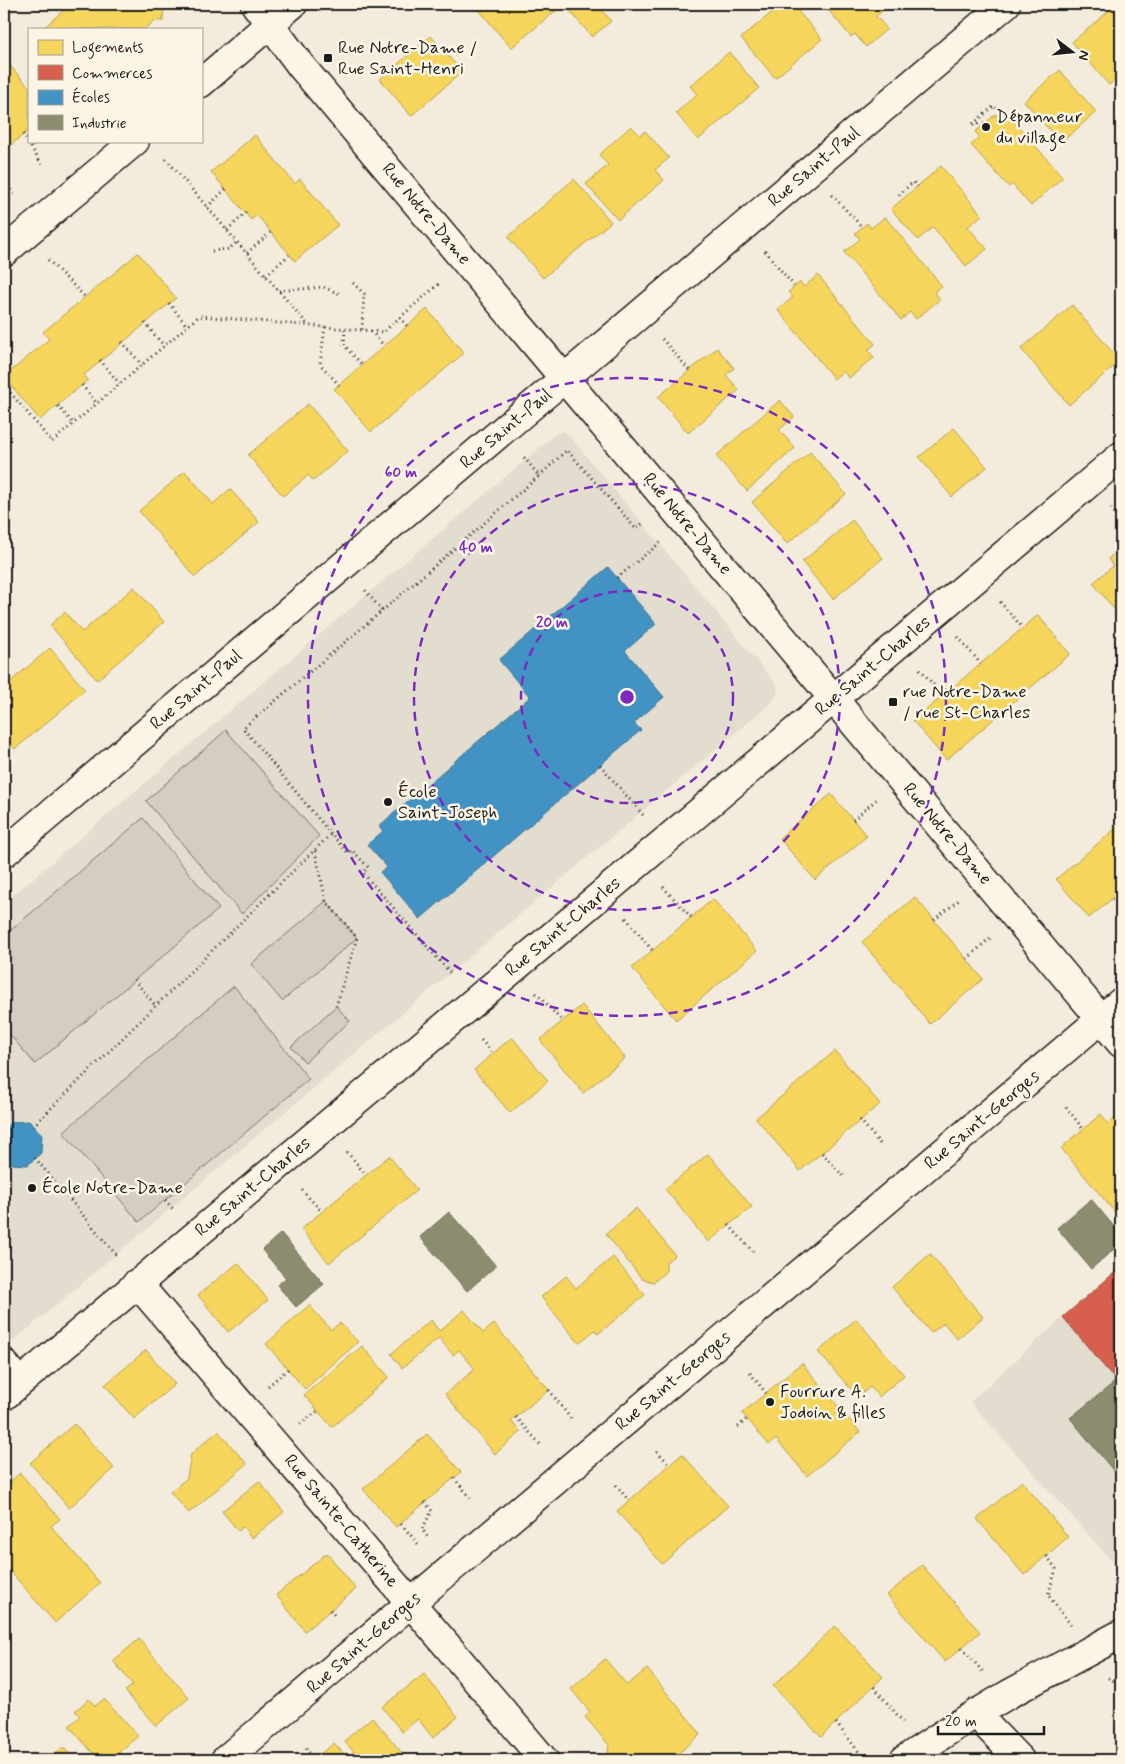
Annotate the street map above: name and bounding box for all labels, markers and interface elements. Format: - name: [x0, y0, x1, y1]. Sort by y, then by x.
- legend: [28, 28, 202, 142]
- north arrow: [1048, 28, 1098, 78]
- place label: Rue Notre-Dame / Rue Saint-Henri: [338, 36, 477, 81]
- text: Logements: [72, 38, 144, 59]
- text: N: [1074, 48, 1093, 62]
- marker: Rue Notre-Dame / Rue Saint-Henri: [322, 52, 334, 64]
- text: Commerces: [72, 64, 152, 84]
- text: Écoles: [72, 87, 110, 108]
- place label: Dépanneur du village: [996, 105, 1083, 152]
- text: Industrie: [72, 114, 127, 134]
- street label: Rue Saint-Paul: [763, 121, 865, 213]
- marker: Dépanneur du village: [980, 121, 992, 133]
- street label: Rue Notre-Dame: [376, 158, 476, 270]
- street label: Rue Saint-Paul: [455, 383, 557, 475]
- text: 60 m: [385, 463, 417, 483]
- street label: Rue Notre-Dame: [637, 468, 737, 580]
- text: 40 m: [459, 538, 493, 558]
- street label: Rue Saint-Charles: [810, 611, 936, 721]
- text: 20 m: [536, 613, 568, 633]
- street label: Rue Saint-Paul: [145, 644, 247, 736]
- place label: rue Notre-Dame / rue St-Charles: [903, 680, 1030, 725]
- centre of rings: [618, 688, 636, 706]
- marker: rue Notre-Dame / rue St-Charles: [887, 696, 899, 708]
- street label: Rue Notre-Dame: [897, 778, 997, 890]
- place label: École Saint-Joseph: [398, 780, 497, 825]
- marker: École Saint-Joseph: [382, 796, 394, 808]
- street label: Rue Saint-Charles: [500, 872, 626, 982]
- street label: Rue Saint-Georges: [919, 1065, 1045, 1176]
- street label: Rue Saint-Charles: [190, 1132, 316, 1242]
- place label: École Notre-Dame: [42, 1176, 183, 1200]
- marker: École Notre-Dame: [26, 1182, 38, 1194]
- street label: Rue Saint-Georges: [610, 1326, 736, 1437]
- place label: Fourrure A. Jodoin & filles: [780, 1380, 886, 1425]
- marker: Fourrure A. Jodoin & filles: [764, 1396, 776, 1408]
- street label: Rue Sainte-Catherine: [278, 1449, 404, 1593]
- street label: Rue Saint-Georges: [302, 1587, 427, 1700]
- scale bar: [938, 1704, 1044, 1736]
- text: 20 m: [945, 1712, 977, 1732]

